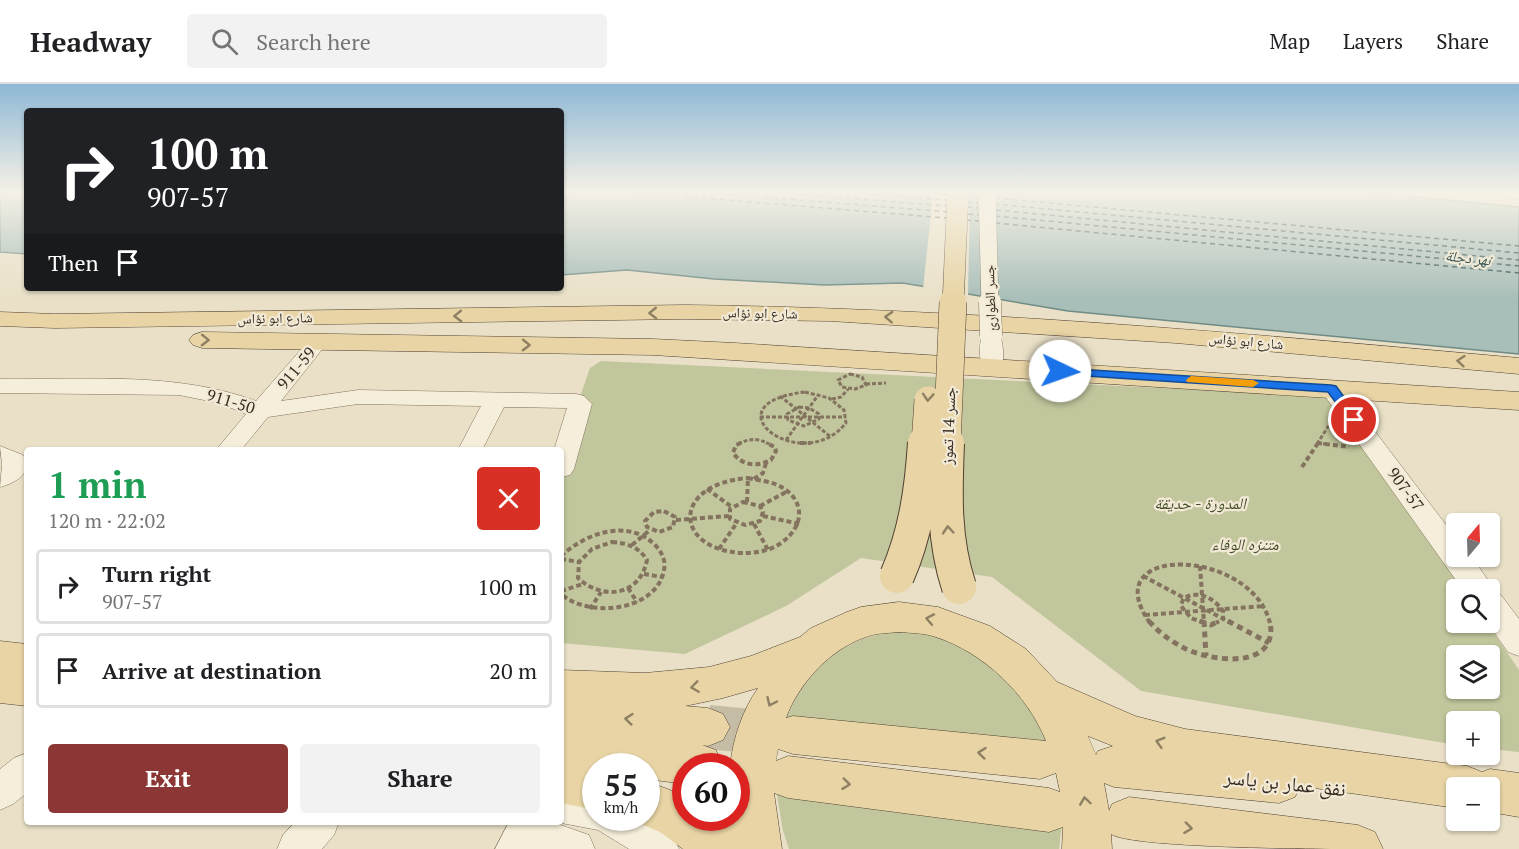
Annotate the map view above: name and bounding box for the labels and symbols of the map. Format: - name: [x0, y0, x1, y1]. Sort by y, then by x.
- water label: نهر دجلة: [1444, 245, 1495, 270]
- street label: جسر الطوارئ: [979, 264, 1000, 331]
- street label: شارع ابو نؤاس: [722, 302, 798, 324]
- one-way arrow: [648, 306, 657, 319]
- street label: شارع ابو نؤاس: [237, 307, 313, 329]
- one-way arrow: [453, 310, 462, 322]
- one-way arrow: [885, 311, 894, 324]
- street label: شارع ابو نؤاس: [1208, 328, 1284, 354]
- one-way arrow: [201, 334, 210, 346]
- one-way arrow: [522, 339, 531, 351]
- position arrow: [1028, 339, 1092, 403]
- street label: 911-59: [272, 342, 320, 394]
- one-way arrow: [1456, 354, 1465, 367]
- street label: 911-50: [204, 383, 258, 419]
- street label: جسر 14 تموز: [936, 387, 960, 466]
- one-way arrow: [922, 393, 935, 402]
- pin: [1328, 394, 1379, 445]
- street label: 907-57: [1383, 463, 1429, 515]
- park label: المدورة - حديقة: [1154, 492, 1248, 514]
- north arrow: [1446, 513, 1500, 567]
- one-way arrow: [941, 525, 954, 534]
- park label: متنزه الوفاء: [1211, 533, 1279, 555]
- one-way arrow: [925, 613, 935, 626]
- one-way arrow: [691, 680, 700, 692]
- one-way arrow: [766, 696, 778, 707]
- one-way arrow: [624, 713, 633, 726]
- one-way arrow: [1155, 737, 1166, 749]
- one-way arrow: [977, 747, 986, 760]
- speed limit sign: 60: [672, 753, 750, 831]
- street label: نفق عمار بن ياسر: [1222, 763, 1347, 802]
- one-way arrow: [842, 777, 851, 790]
- one-way arrow: [1079, 796, 1091, 805]
- one-way arrow: [1183, 821, 1192, 833]

